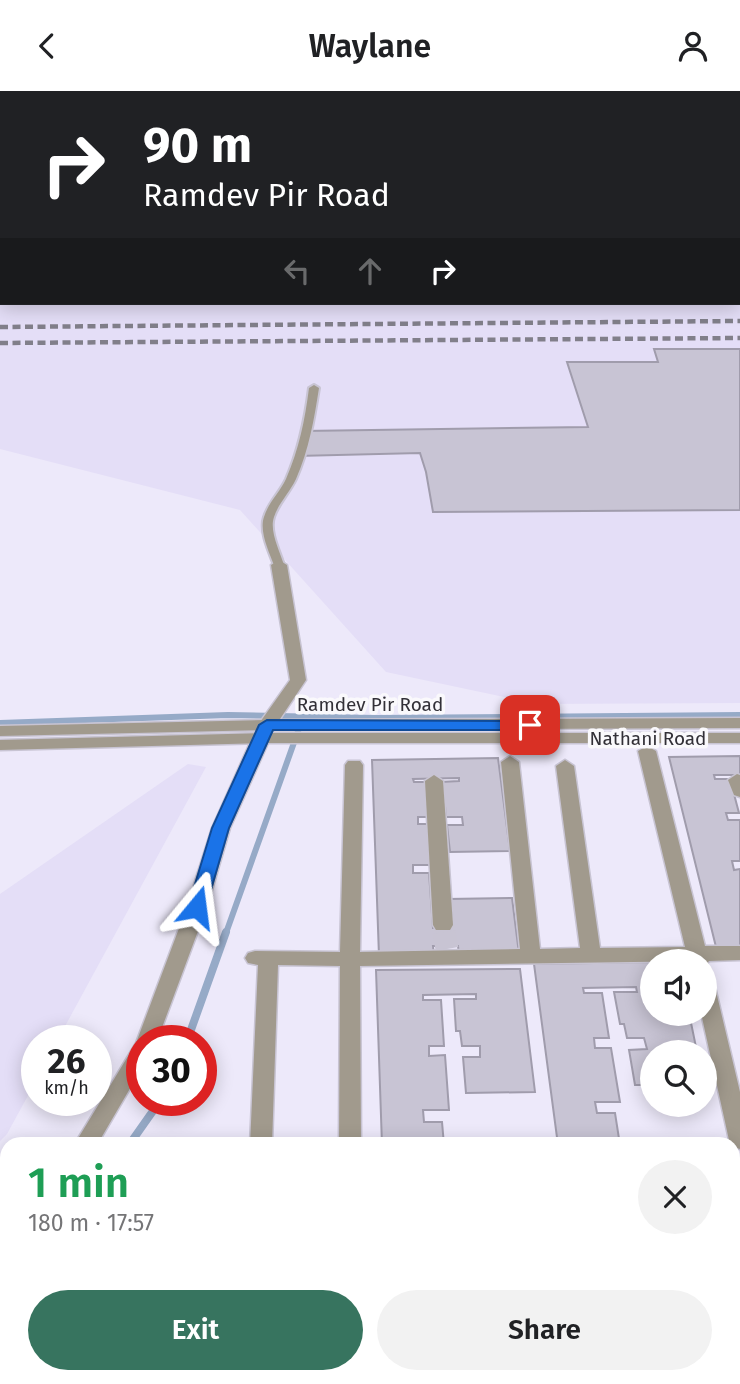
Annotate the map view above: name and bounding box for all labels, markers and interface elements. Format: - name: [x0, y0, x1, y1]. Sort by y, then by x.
- icon: back: [28, 27, 66, 65]
- text: Waylane: [309, 27, 431, 65]
- icon: person: [674, 27, 712, 65]
- text: 90 m: [143, 116, 252, 175]
- icon: right: [28, 119, 119, 210]
- text: Ramdev Pir Road: [143, 176, 390, 214]
- icon: left: [278, 252, 316, 290]
- icon: ahead: [351, 252, 389, 290]
- icon: right: [424, 252, 462, 290]
- street label: Ramdev Pir Road: [297, 693, 443, 716]
- pin: [500, 695, 560, 755]
- icon: arrive: [511, 706, 549, 744]
- street label: Nathani Road: [590, 727, 706, 750]
- position arrow: [160, 870, 234, 944]
- map controls: [640, 949, 717, 1117]
- button: sound: [640, 949, 717, 1026]
- speed limit sign: 30: [126, 1025, 217, 1116]
- text: 26: [48, 1040, 85, 1082]
- button: search: [640, 1040, 717, 1117]
- text: km/h: [44, 1077, 89, 1099]
- text: 1 min: [28, 1158, 129, 1208]
- button: close: [638, 1160, 712, 1234]
- text: 180 m · 17:57: [28, 1209, 154, 1237]
- button: Exit: [28, 1290, 363, 1370]
- button: Share: [377, 1290, 712, 1370]

